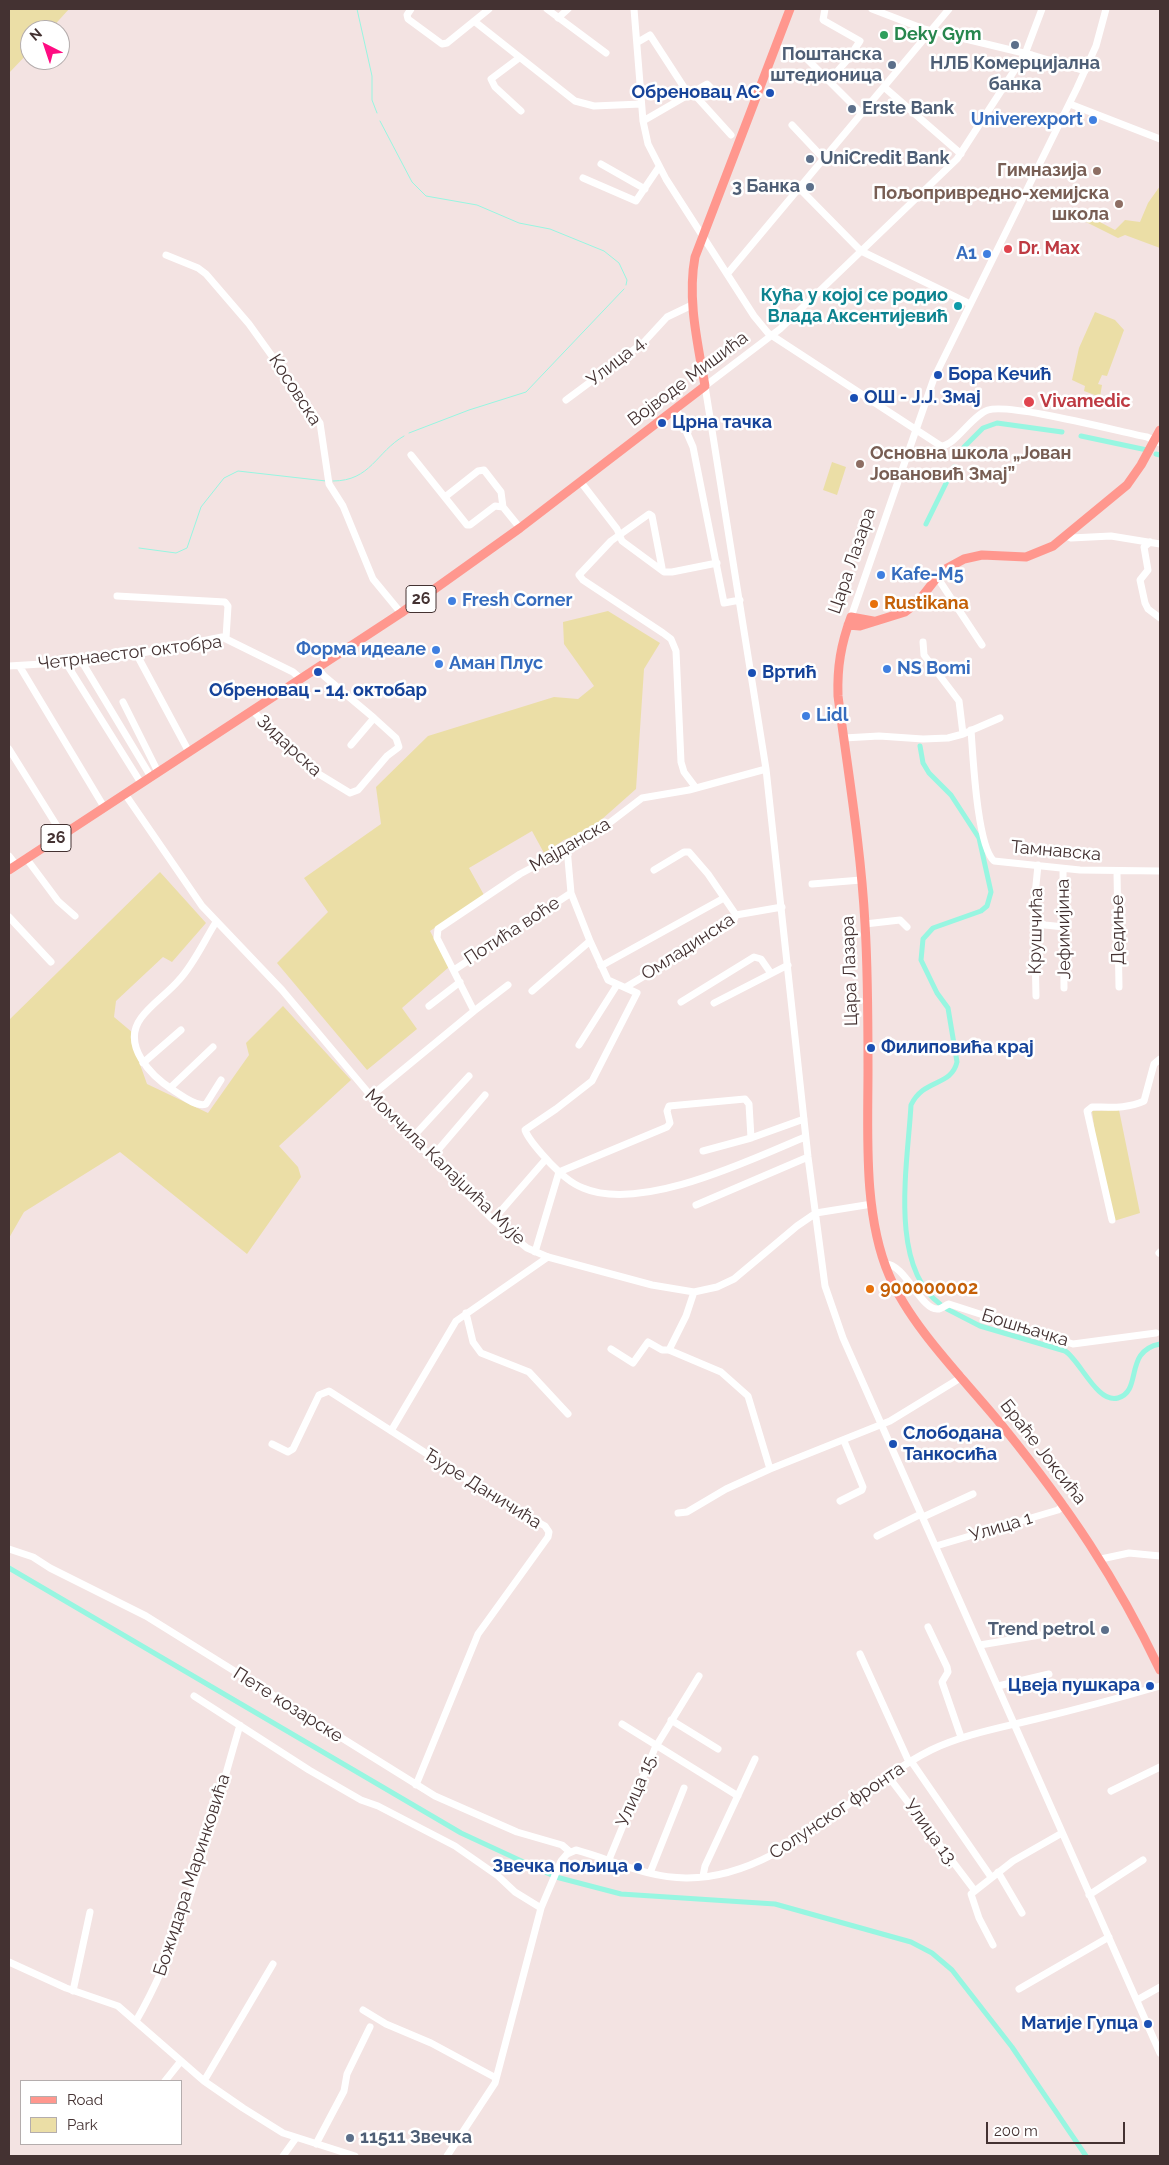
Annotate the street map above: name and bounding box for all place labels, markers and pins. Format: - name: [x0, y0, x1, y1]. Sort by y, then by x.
- place label: Deky Gym: [894, 24, 981, 46]
- marker: Deky Gym: [878, 29, 890, 41]
- marker: НЛБ Комерцијална банка: [1009, 39, 1021, 51]
- place label: Поштанска штедионица: [770, 44, 882, 86]
- place label: НЛБ Комерцијална банка: [930, 53, 1100, 96]
- marker: Поштанска штедионица: [886, 59, 898, 71]
- place label: Обреновац АС: [631, 82, 760, 104]
- marker: Обреновац АС: [764, 87, 776, 99]
- place label: Erste Bank: [862, 98, 954, 120]
- marker: Erste Bank: [846, 103, 858, 115]
- place label: Univerexport: [971, 109, 1083, 131]
- marker: Univerexport: [1087, 114, 1099, 126]
- place label: UniCredit Bank: [820, 148, 950, 170]
- marker: UniCredit Bank: [804, 153, 816, 165]
- place label: Гимназија: [997, 160, 1087, 182]
- marker: Гимназија: [1091, 165, 1103, 177]
- place label: 3 Банка: [732, 176, 800, 198]
- marker: 3 Банка: [804, 181, 816, 193]
- place label: Пољопривредно-хемијска школа: [873, 183, 1109, 225]
- marker: Пољопривредно-хемијска школа: [1113, 198, 1125, 210]
- place label: Dr. Max: [1018, 238, 1080, 260]
- place label: A1: [956, 243, 977, 265]
- marker: Dr. Max: [1002, 243, 1014, 255]
- marker: A1: [981, 248, 993, 260]
- place label: Кућа у којој се родио Влада Аксентијевић: [760, 285, 948, 328]
- marker: Кућа у којој се родио Влада Аксентијевић: [952, 300, 964, 312]
- place label: Бора Кечић: [948, 364, 1052, 386]
- marker: Бора Кечић: [932, 369, 944, 381]
- place label: ОШ - Ј.Ј. Змај: [864, 387, 981, 409]
- place label: Vivamedic: [1040, 391, 1131, 413]
- marker: ОШ - Ј.Ј. Змај: [848, 392, 860, 404]
- marker: Vivamedic: [1022, 395, 1036, 409]
- place label: Црна тачка: [672, 412, 772, 434]
- marker: Црна тачка: [656, 417, 668, 429]
- place label: Основна школа „Јован Јовановић Змај”: [870, 443, 1071, 486]
- marker: Основна школа „Јован Јовановић Змај”: [854, 458, 866, 470]
- place label: Kafe-M5: [891, 564, 964, 586]
- marker: Kafe-M5: [875, 569, 887, 581]
- place label: Fresh Corner: [462, 590, 572, 612]
- place label: Rustikana: [884, 593, 969, 615]
- marker: Fresh Corner: [446, 595, 458, 607]
- marker: Rustikana: [868, 598, 880, 610]
- place label: Форма идеале: [296, 639, 426, 661]
- marker: Форма идеале: [430, 644, 442, 656]
- place label: Аман Плус: [449, 653, 543, 675]
- marker: Аман Плус: [433, 658, 445, 670]
- place label: NS Bomi: [897, 658, 971, 680]
- place label: Вртић: [762, 662, 817, 684]
- marker: NS Bomi: [881, 663, 893, 675]
- marker: Обреновац - 14. октобар: [312, 666, 324, 678]
- marker: Вртић: [746, 667, 758, 679]
- place label: Обреновац - 14. октобар: [209, 680, 427, 702]
- place label: Lidl: [816, 705, 848, 727]
- marker: Lidl: [800, 710, 812, 722]
- place label: Филиповића крај: [881, 1037, 1034, 1059]
- marker: Филиповића крај: [865, 1042, 877, 1054]
- place label: 900000002: [880, 1278, 978, 1300]
- marker: 900000002: [864, 1283, 876, 1295]
- place label: Слободана Танкосића: [903, 1423, 1002, 1466]
- marker: Слободана Танкосића: [887, 1438, 899, 1450]
- place label: Trend petrol: [988, 1619, 1095, 1641]
- marker: Trend petrol: [1099, 1624, 1111, 1636]
- place label: Цвеја пушкара: [1008, 1675, 1140, 1697]
- marker: Цвеја пушкара: [1144, 1680, 1156, 1692]
- place label: Звечка пољица: [492, 1856, 628, 1878]
- marker: Звечка пољица: [632, 1861, 644, 1873]
- place label: Матије Гупца: [1021, 2013, 1138, 2035]
- marker: Матије Гупца: [1142, 2018, 1154, 2030]
- place label: 11511 Звечка: [360, 2127, 472, 2149]
- marker: 11511 Звечка: [344, 2132, 356, 2144]

